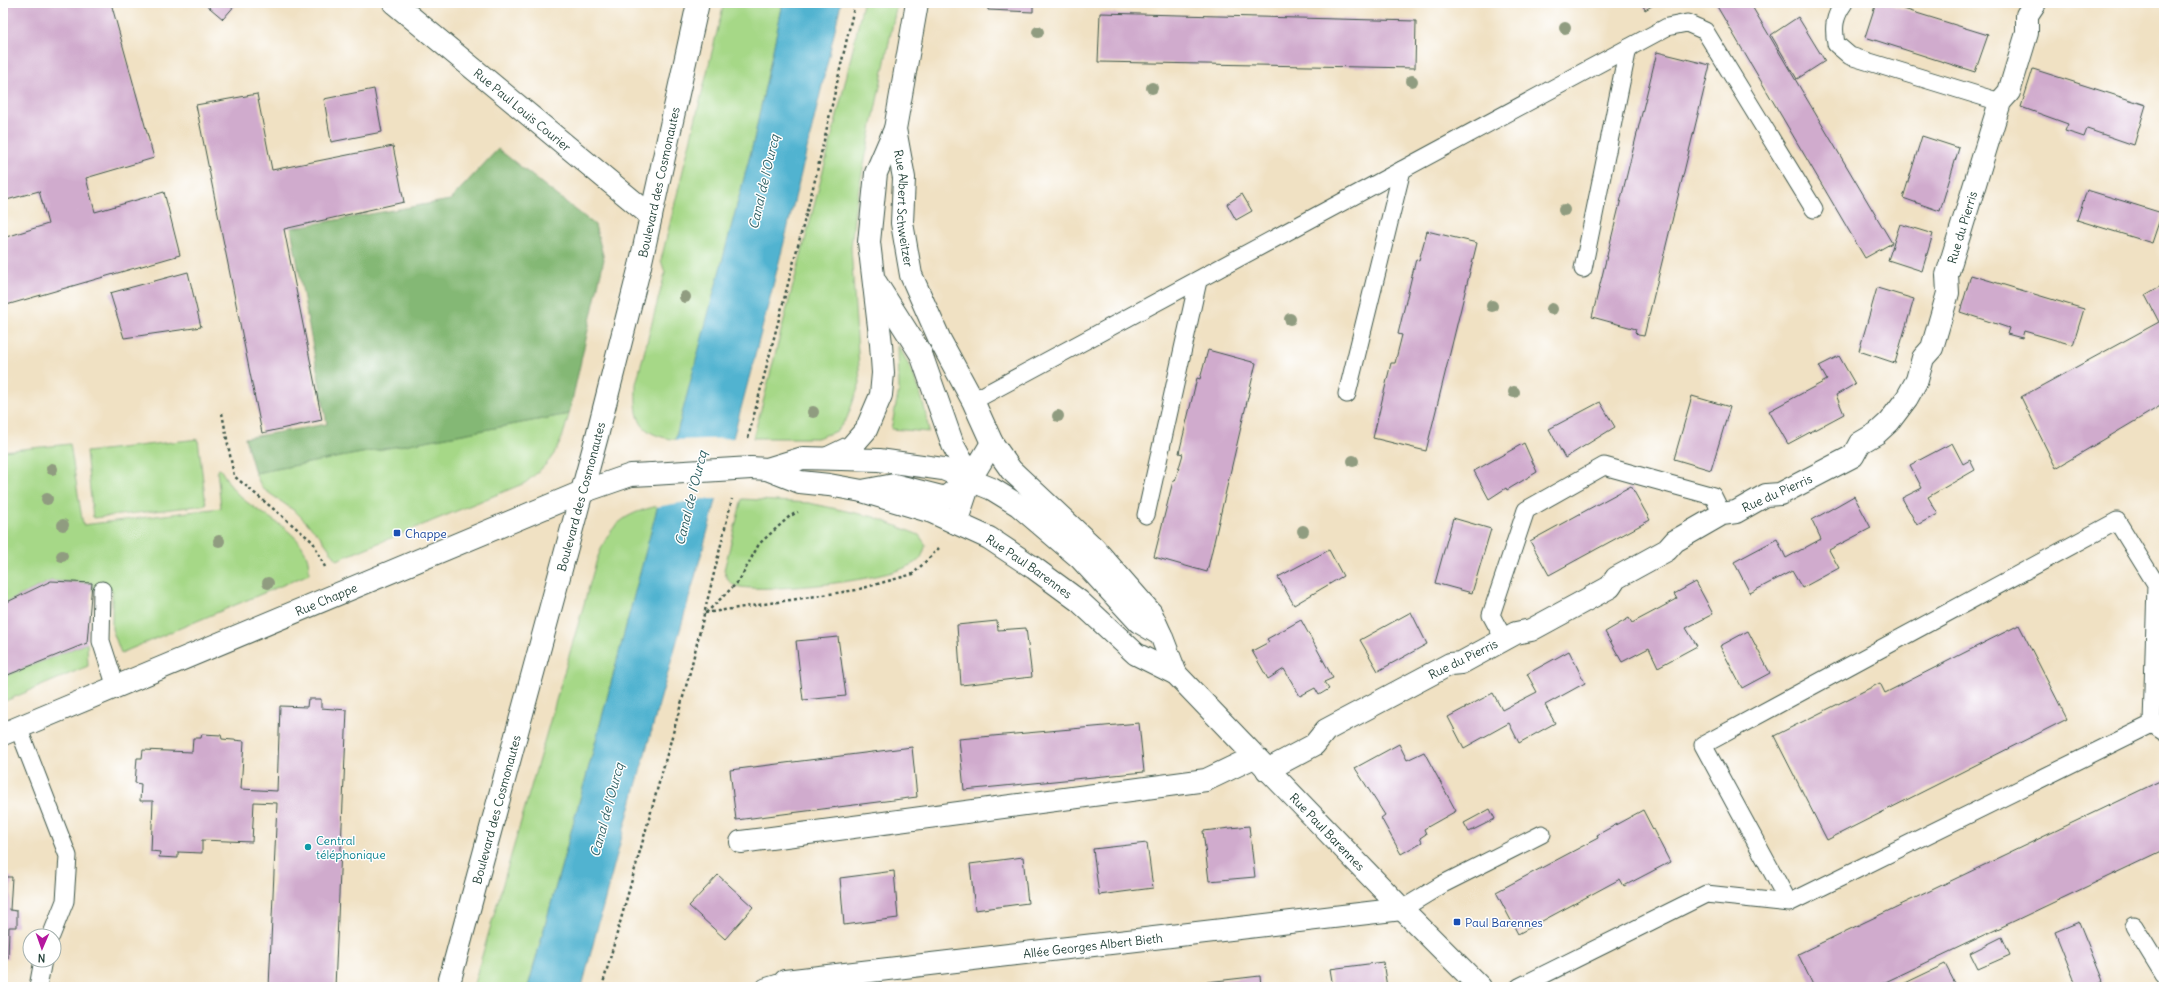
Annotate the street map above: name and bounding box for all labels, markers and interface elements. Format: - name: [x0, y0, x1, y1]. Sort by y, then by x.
- street label: Rue Paul Louis Courier: [471, 65, 574, 154]
- street label: Boulevard des Cosmonautes: [635, 105, 682, 259]
- water label: Canal de l'Ourcq: [745, 132, 783, 231]
- street label: Rue Albert Schweitzer: [891, 148, 917, 268]
- street label: Rue du Pierris: [1943, 189, 1980, 265]
- street label: Boulevard des Cosmonautes: [553, 420, 608, 573]
- water label: Canal de l'Ourcq: [671, 448, 711, 547]
- street label: Rue du Pierris: [1740, 471, 1814, 515]
- place label: Chappe: [405, 526, 447, 541]
- marker: Chappe: [392, 528, 402, 538]
- street label: Rue Paul Barennes: [983, 531, 1075, 601]
- street label: Rue Chappe: [293, 579, 359, 619]
- street label: Rue du Pierris: [1426, 636, 1500, 682]
- street label: Boulevard des Cosmonautes: [469, 733, 523, 886]
- water label: Canal de l'Ourcq: [586, 760, 628, 859]
- street label: Rue Paul Barennes: [1287, 790, 1368, 873]
- place label: Central téléphonique: [316, 833, 386, 862]
- marker: Central téléphonique: [303, 842, 313, 852]
- place label: Paul Barennes: [1465, 915, 1543, 930]
- marker: Paul Barennes: [1452, 917, 1462, 927]
- north arrow: [22, 928, 62, 968]
- street label: Allée Georges Albert Bieth: [1022, 929, 1164, 961]
- text: N: [38, 951, 46, 965]

